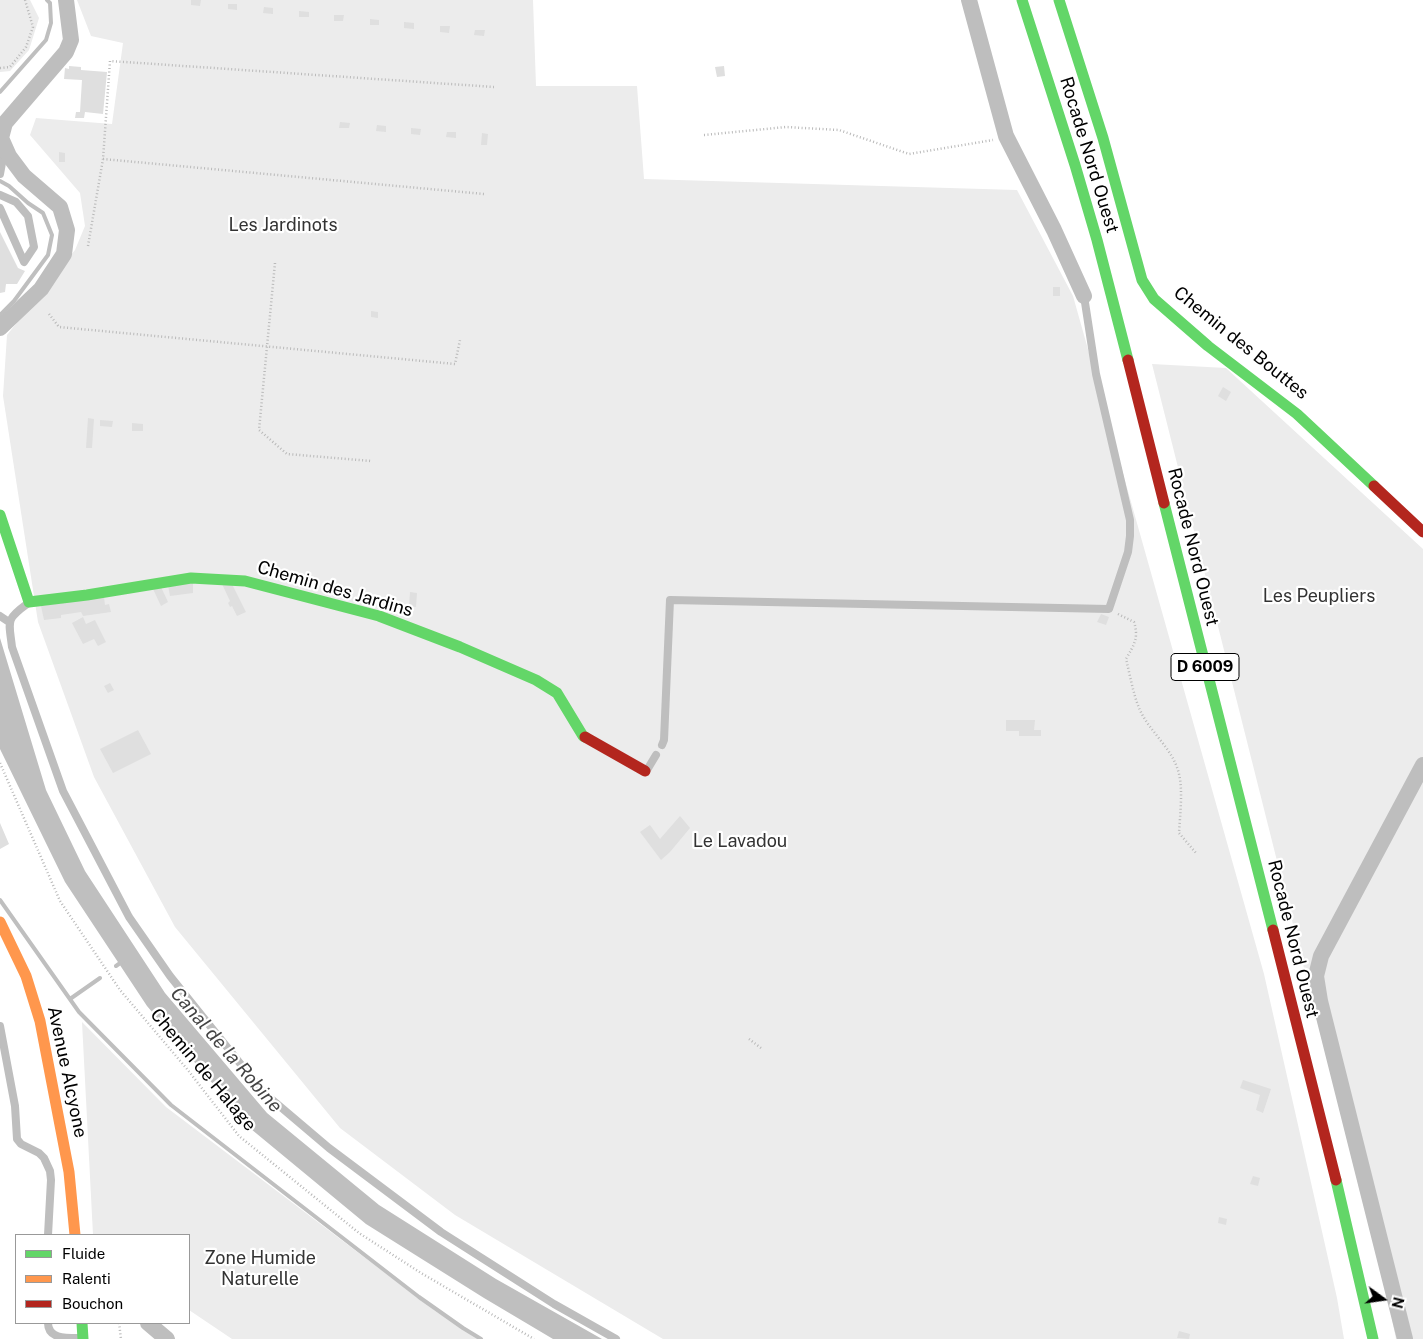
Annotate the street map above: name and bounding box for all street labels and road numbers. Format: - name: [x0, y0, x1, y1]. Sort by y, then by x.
- street label: Rocade Nord Ouest: [1055, 74, 1123, 236]
- street label: Chemin des Bouttes: [1169, 282, 1313, 404]
- street label: Rocade Nord Ouest: [1163, 466, 1223, 628]
- street label: Chemin des Jardins: [255, 556, 415, 622]
- road number: D 6009: [1171, 654, 1239, 680]
- street label: Rocade Nord Ouest: [1263, 858, 1323, 1020]
- street label: Avenue Alcyone: [43, 1004, 91, 1140]
- street label: Chemin de Halage: [145, 1004, 261, 1136]

